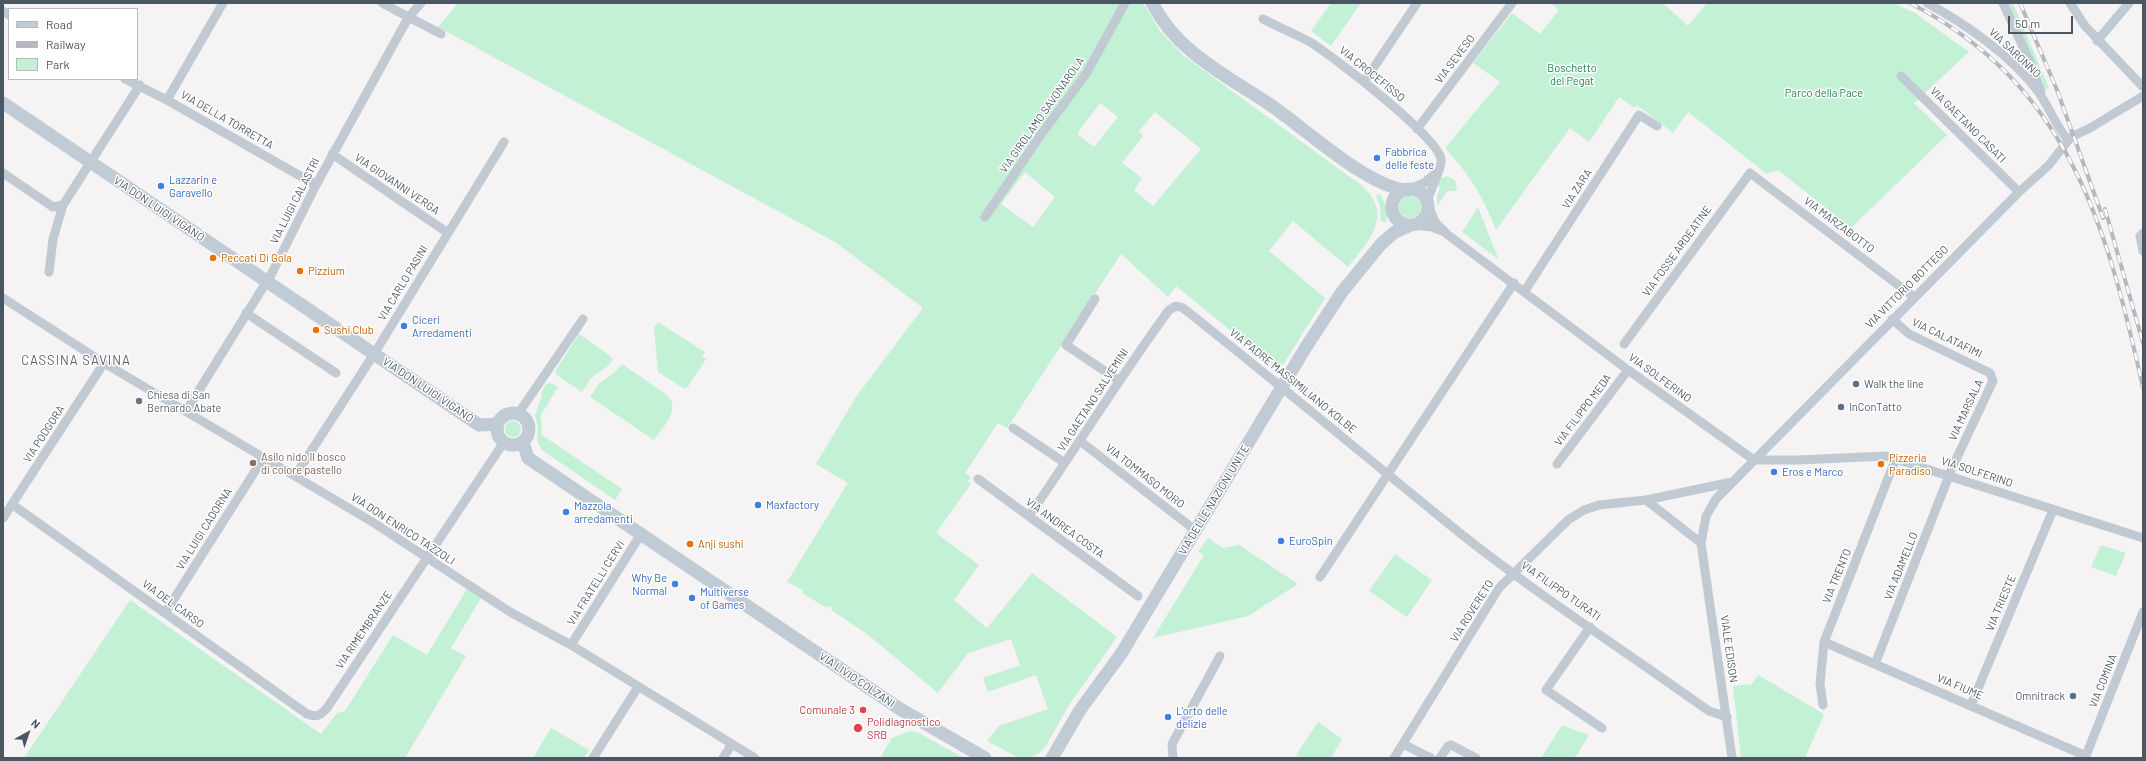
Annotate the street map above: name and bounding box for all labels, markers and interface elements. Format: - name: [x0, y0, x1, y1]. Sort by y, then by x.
- legend: [8, 8, 138, 80]
- scale bar: [2010, 8, 2075, 34]
- text: 50 m: [2015, 16, 2040, 30]
- text: Road: [46, 17, 73, 31]
- street label: VIA SARONNO: [1986, 26, 2044, 80]
- street label: VIA SEVESO: [1432, 32, 1478, 86]
- text: Railway: [46, 37, 85, 51]
- street label: VIA CROCEFISSO: [1337, 44, 1407, 104]
- street label: VIA GIROLAMO SAVONAROLA: [997, 55, 1087, 175]
- text: Park: [46, 57, 70, 71]
- park label: Boschetto del Pegat: [1547, 61, 1597, 87]
- street label: VIA GAETANO CASATI: [1927, 84, 2009, 166]
- park label: Parco della Pace: [1785, 86, 1863, 100]
- street label: VIA DELLA TORRETTA: [178, 88, 276, 152]
- place label: Fabbrica delle feste: [1385, 145, 1434, 171]
- street label: VIA GIOVANNI VERGA: [352, 151, 442, 217]
- marker: Fabbrica delle feste: [1372, 153, 1382, 163]
- street label: VIA LUIGI CALASTRI: [268, 156, 322, 246]
- street label: VIA ZARA: [1559, 167, 1595, 211]
- place label: Lazzarin e Garavello: [169, 173, 217, 199]
- street label: VIA DON LUIGI VIGANÒ: [111, 174, 207, 244]
- marker: Lazzarin e Garavello: [156, 181, 166, 191]
- street label: VIA MARZABOTTO: [1801, 194, 1877, 256]
- street label: VIA FOSSE ARDEATINE: [1640, 203, 1714, 299]
- street label: VIA CARLO PASINI: [375, 243, 431, 323]
- street label: VIA VITTORIO BOTTEGO: [1863, 243, 1951, 331]
- place label: Peccati Di Gola: [221, 251, 292, 265]
- marker: Peccati Di Gola: [208, 253, 218, 263]
- place label: Pizzium: [308, 264, 345, 278]
- marker: Pizzium: [295, 266, 305, 276]
- place label: Ciceri Arredamenti: [412, 313, 472, 339]
- street label: VIA CALATAFIMI: [1910, 315, 1984, 361]
- marker: Ciceri Arredamenti: [399, 321, 409, 331]
- place label: Sushi Club: [324, 323, 374, 337]
- marker: Sushi Club: [311, 325, 321, 335]
- street label: VIA PADRE MASSIMILIANO KOLBE: [1227, 326, 1359, 436]
- street label: VIA GAETANO SALVEMINI: [1055, 346, 1131, 454]
- street label: VIA SOLFERINO: [1626, 351, 1694, 405]
- district label: CASSINA SAVINA: [21, 353, 131, 369]
- street label: VIA DON LUIGI VIGANÒ: [380, 355, 476, 425]
- street label: VIA FILIPPO MEDA: [1552, 372, 1614, 448]
- place label: Walk the line: [1864, 377, 1924, 391]
- street label: VIA MARSALA: [1946, 377, 1986, 443]
- marker: Walk the line: [1851, 379, 1861, 389]
- place label: Chiesa di San Bernardo Abate: [147, 388, 221, 414]
- marker: Chiesa di San Bernardo Abate: [134, 396, 144, 406]
- place label: InConTatto: [1849, 400, 1902, 414]
- marker: InConTatto: [1836, 402, 1846, 412]
- street label: VIA PODGORA: [21, 403, 67, 465]
- street label: VIA TOMMASO MORO: [1103, 441, 1187, 511]
- street label: VIA DELLE NAZIONI UNITE: [1176, 443, 1252, 557]
- place label: Asilo nido Il bosco di colore pastello: [261, 450, 346, 476]
- place label: Pizzeria Paradiso: [1889, 451, 1931, 477]
- street label: VIA SOLFERINO: [1940, 454, 2014, 490]
- marker: Asilo nido Il bosco di colore pastello: [248, 458, 258, 468]
- marker: Pizzeria Paradiso: [1876, 459, 1886, 469]
- place label: Eros e Marco: [1782, 465, 1843, 479]
- marker: Eros e Marco: [1769, 467, 1779, 477]
- street label: VIA LUIGI CADORNA: [173, 486, 235, 572]
- street label: VIA DON ENRICO TAZZOLI: [348, 490, 458, 568]
- street label: VIA ANDREA COSTA: [1023, 495, 1107, 561]
- place label: Maxfactory: [766, 498, 819, 512]
- place label: Mazzola arredamenti: [574, 499, 633, 525]
- marker: Maxfactory: [753, 500, 763, 510]
- marker: Mazzola arredamenti: [561, 507, 571, 517]
- street label: VIA ADAMELLO: [1881, 530, 1921, 602]
- place label: EuroSpin: [1289, 534, 1333, 548]
- marker: EuroSpin: [1276, 536, 1286, 546]
- place label: Anji sushi: [698, 537, 744, 551]
- street label: VIA FRATELLI CERVI: [565, 538, 627, 628]
- marker: Anji sushi: [685, 539, 695, 549]
- street label: VIA TRENTO: [1820, 547, 1854, 605]
- street label: VIA FILIPPO TURATI: [1519, 559, 1603, 623]
- place label: Why Be Normal: [631, 571, 667, 597]
- street label: VIA TRIESTE: [1983, 573, 2019, 633]
- street label: VIA DEL CARSO: [139, 577, 207, 631]
- street label: VIA ROVERETO: [1448, 578, 1496, 644]
- marker: Why Be Normal: [670, 579, 680, 589]
- place label: Multiverse of Games: [700, 585, 749, 611]
- street label: VIA RIMEMBRANZE: [333, 589, 395, 671]
- marker: Multiverse of Games: [687, 593, 697, 603]
- street label: VIALE EDISON: [1718, 614, 1740, 684]
- street label: VIA LIVIO COLZANI: [817, 650, 897, 710]
- street label: VIA COMINA: [2086, 652, 2120, 710]
- street label: VIA FIUME: [1935, 671, 1985, 703]
- place label: Omnitrack: [2015, 689, 2065, 703]
- marker: Omnitrack: [2068, 691, 2078, 701]
- place label: Comunale 3: [800, 703, 855, 717]
- place label: L'orto delle delizie: [1176, 704, 1228, 730]
- marker: Comunale 3: [858, 705, 868, 715]
- marker: L'orto delle delizie: [1163, 712, 1173, 722]
- north arrow: [8, 713, 48, 753]
- place label: Polidiagnostico SRB: [867, 715, 941, 741]
- text: N: [29, 716, 43, 731]
- marker: Polidiagnostico SRB: [852, 722, 864, 734]

